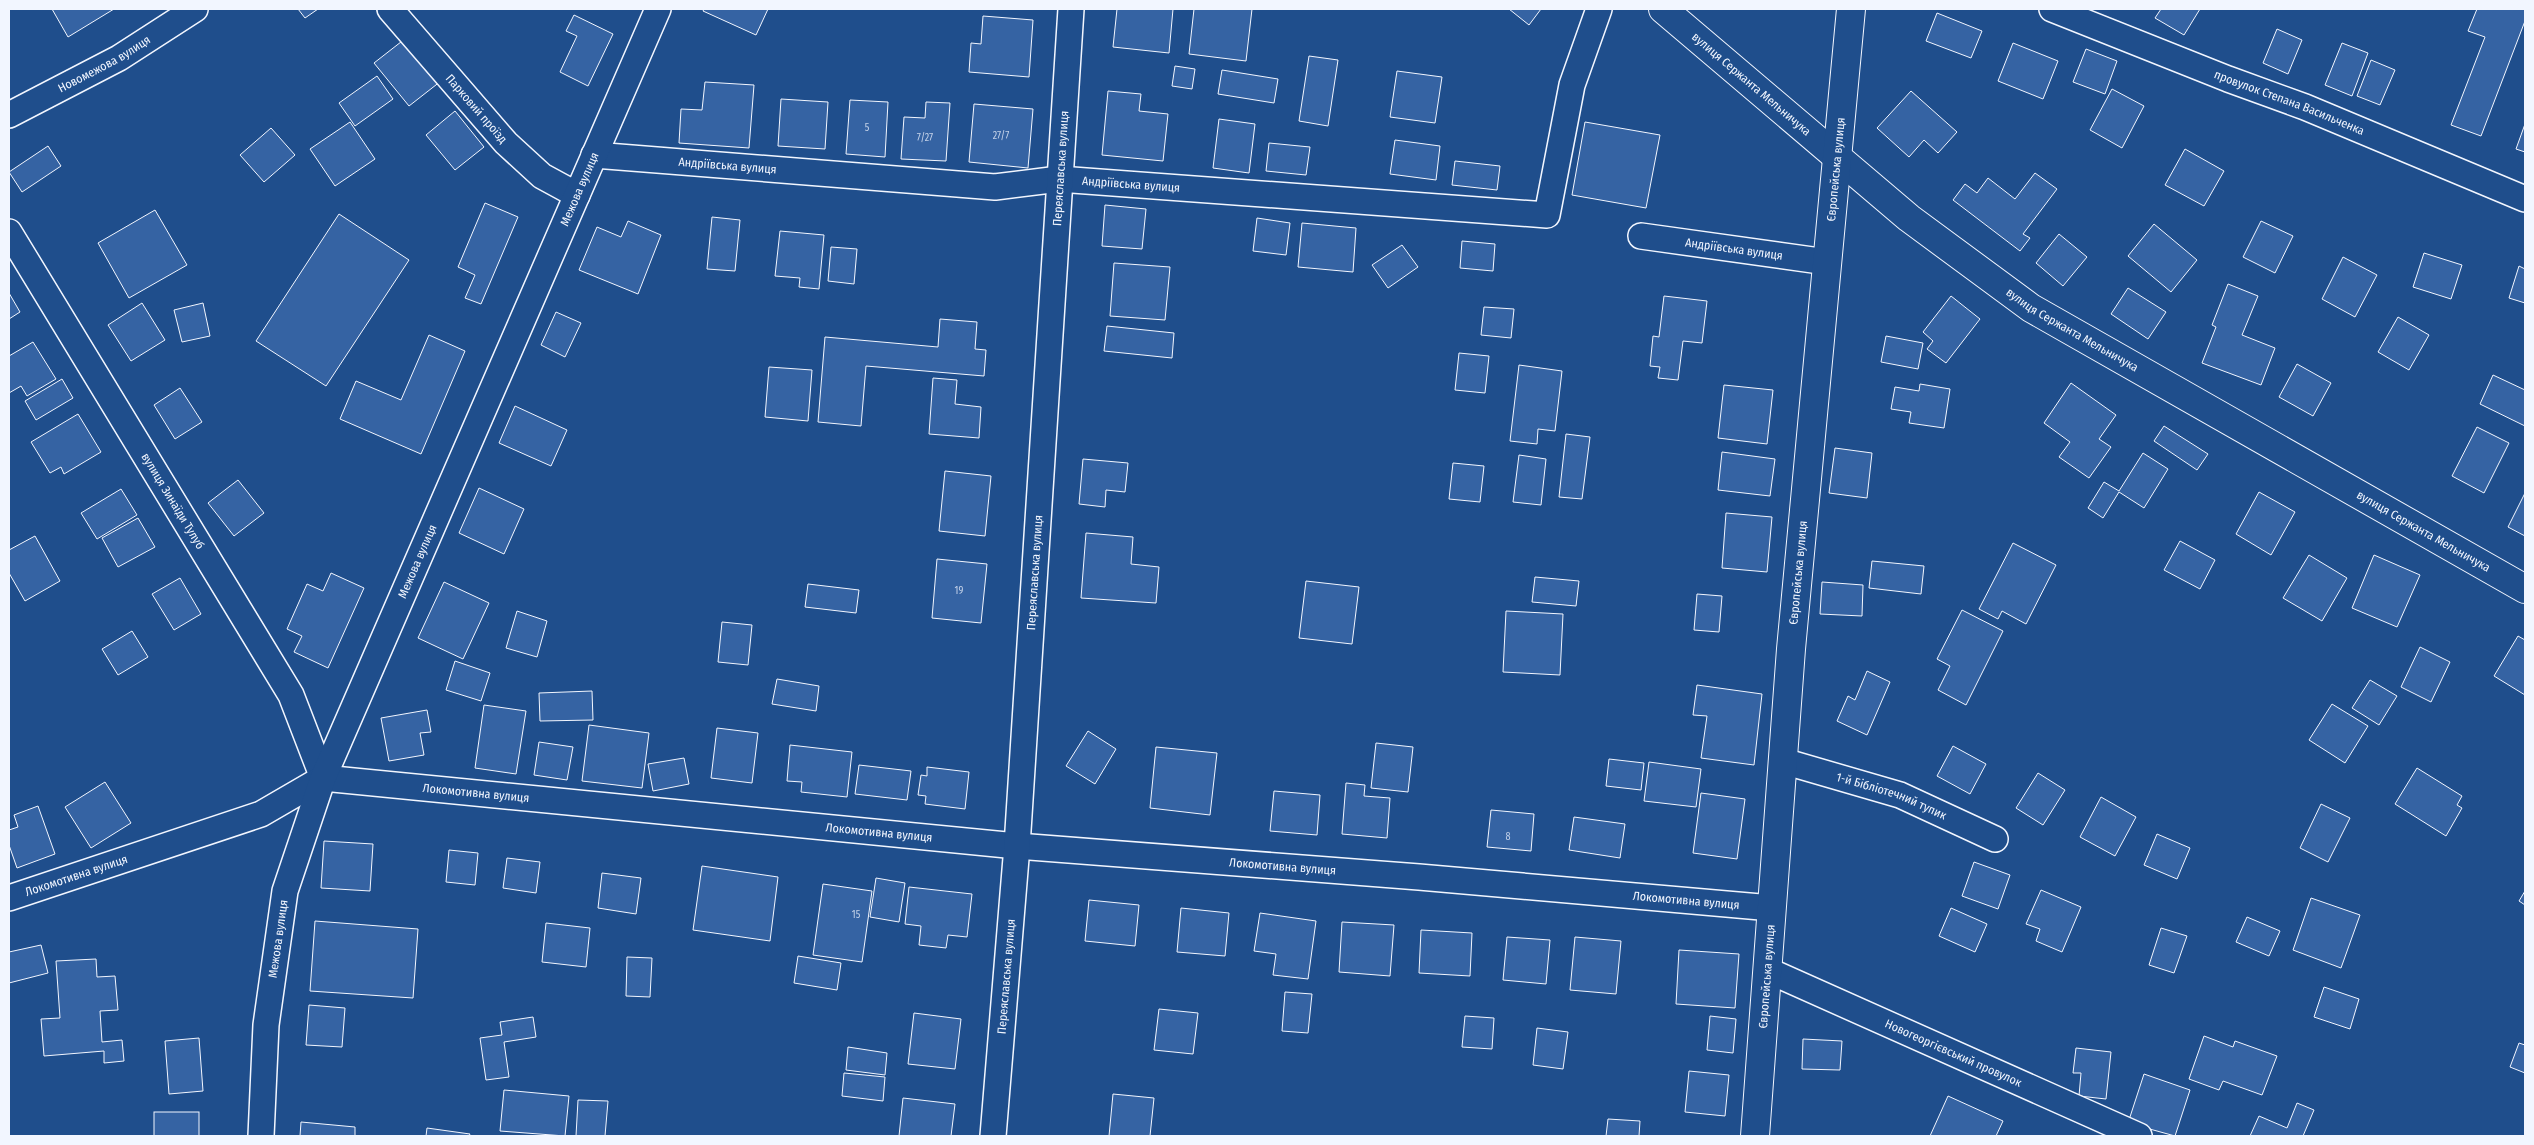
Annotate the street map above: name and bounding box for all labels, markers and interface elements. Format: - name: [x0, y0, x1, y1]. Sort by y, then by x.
- street label: вулиця Сержанта Мельничука: [1689, 30, 1814, 139]
- street label: Новомежова вулиця: [56, 33, 153, 95]
- street label: провулок Степана Васильченка: [2212, 67, 2366, 138]
- street label: Парковий проїзд: [443, 71, 510, 146]
- street label: Переяславська вулиця: [1050, 110, 1071, 226]
- street label: Європейська вулиця: [1824, 117, 1848, 222]
- house number: 5: [865, 122, 870, 134]
- house number: 27/7: [993, 130, 1009, 142]
- house number: 7/27: [917, 132, 933, 144]
- street label: Межова вулиця: [557, 150, 602, 228]
- street label: Андріївська вулиця: [678, 155, 777, 177]
- street label: Андріївська вулиця: [1081, 174, 1181, 195]
- street label: Андріївська вулиця: [1684, 235, 1784, 263]
- street label: вулиця Сержанта Мельничука: [2003, 285, 2141, 375]
- street label: вулиця Зинаїди Тулуб: [138, 451, 207, 552]
- street label: вулиця Сержанта Мельничука: [2354, 488, 2493, 575]
- street label: Переяславська вулиця: [1024, 514, 1045, 631]
- street label: Європейська вулиця: [1786, 520, 1810, 625]
- street label: Межова вулиця: [395, 522, 440, 600]
- house number: 19: [955, 585, 964, 597]
- street label: 1-й Бібліотечний тупик: [1835, 770, 1949, 823]
- street label: Локомотивна вулиця: [422, 781, 530, 805]
- street label: Локомотивна вулиця: [825, 820, 933, 845]
- house number: 8: [1506, 831, 1511, 843]
- street label: Локомотивна вулиця: [23, 852, 129, 899]
- street label: Локомотивна вулиця: [1229, 855, 1336, 878]
- street label: Локомотивна вулиця: [1632, 889, 1740, 912]
- street label: Межова вулиця: [266, 899, 291, 979]
- house number: 15: [852, 909, 861, 921]
- street label: Переяславська вулиця: [994, 918, 1018, 1035]
- street label: Європейська вулиця: [1756, 924, 1778, 1029]
- street label: Новогеоргієвський провулок: [1883, 1017, 2024, 1090]

